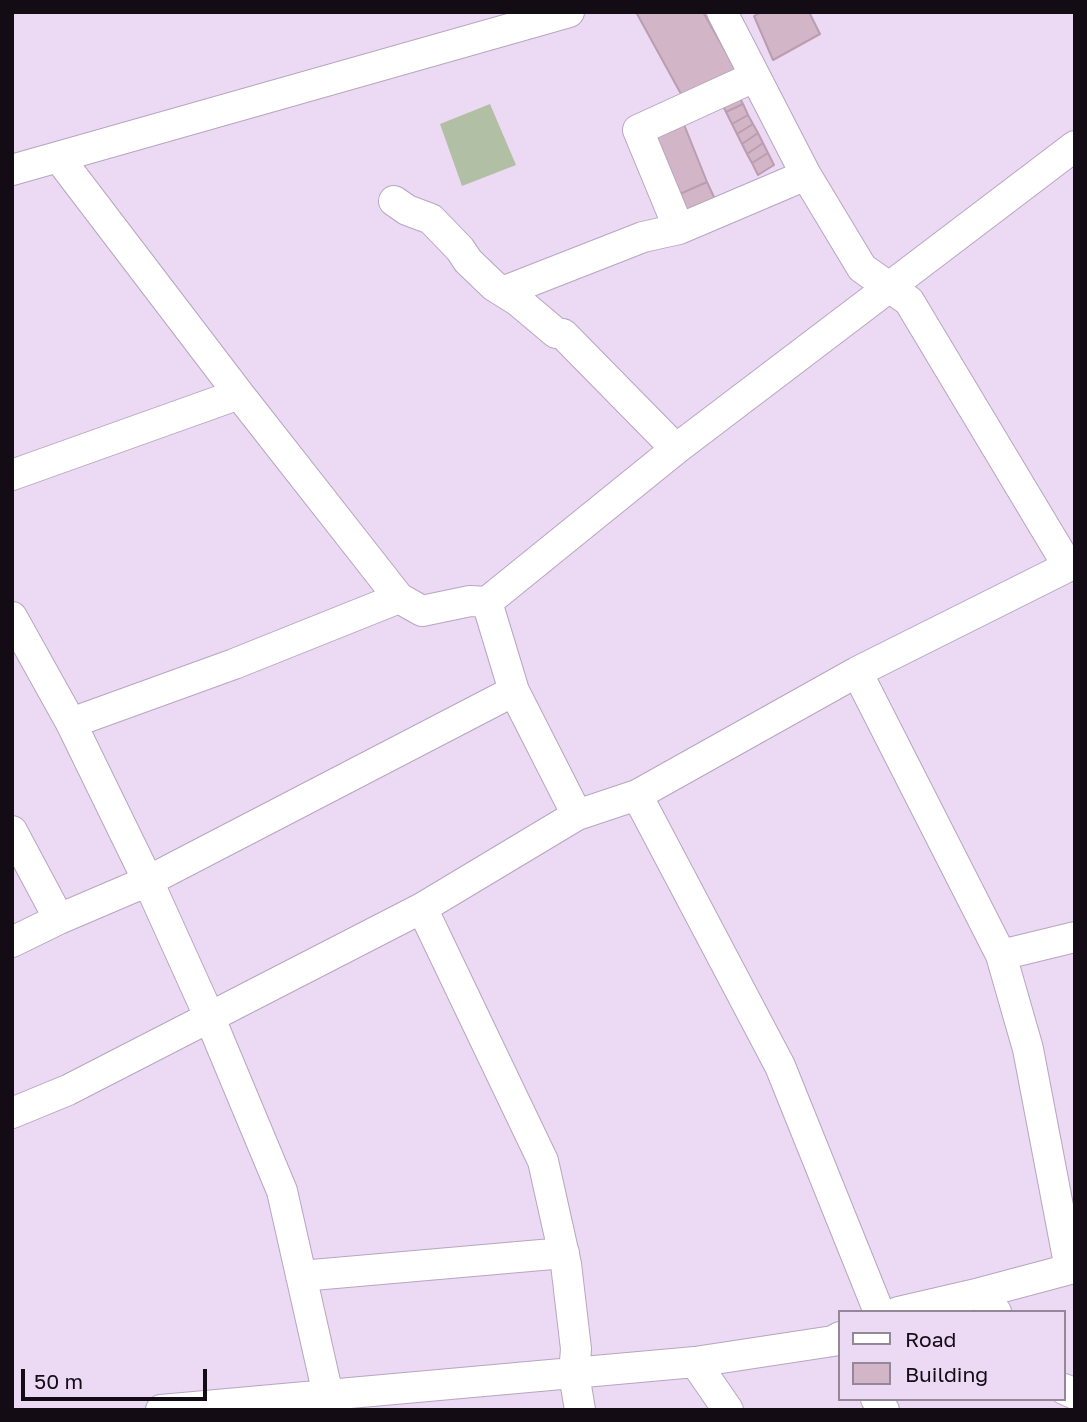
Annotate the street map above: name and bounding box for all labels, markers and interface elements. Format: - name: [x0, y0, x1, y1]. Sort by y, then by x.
- legend: [838, 1310, 1066, 1401]
- text: Road: [905, 1326, 956, 1352]
- scale bar: [24, 1356, 210, 1400]
- text: Building: [905, 1361, 988, 1387]
- text: 50 m: [34, 1368, 83, 1394]

